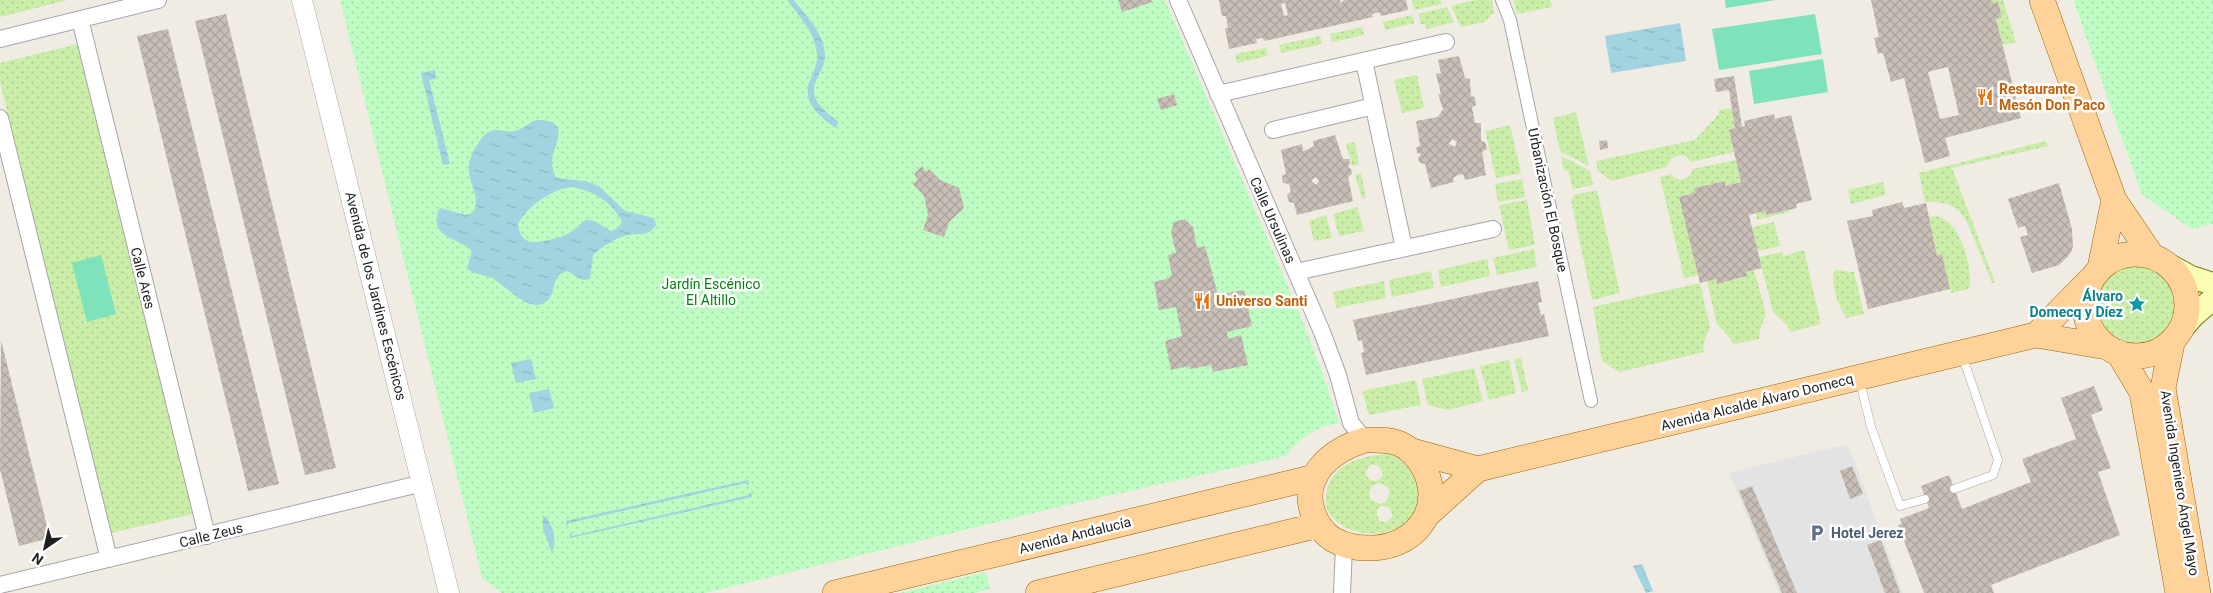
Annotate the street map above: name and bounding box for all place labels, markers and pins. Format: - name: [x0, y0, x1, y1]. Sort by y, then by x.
- place label: Restaurante Mesón Don Paco: [1999, 81, 2105, 113]
- restaurant icon: Restaurante Mesón Don Paco: [1975, 87, 1995, 107]
- place label: Álvaro Domecq y Díez: [2030, 287, 2123, 320]
- restaurant icon: Universo Santi: [1192, 291, 1212, 311]
- place label: Universo Santi: [1216, 293, 1307, 309]
- place icon: Álvaro Domecq y Díez: [2127, 294, 2147, 314]
- parking icon: Hotel Jerez: [1807, 523, 1827, 543]
- place label: Hotel Jerez: [1831, 525, 1903, 541]

